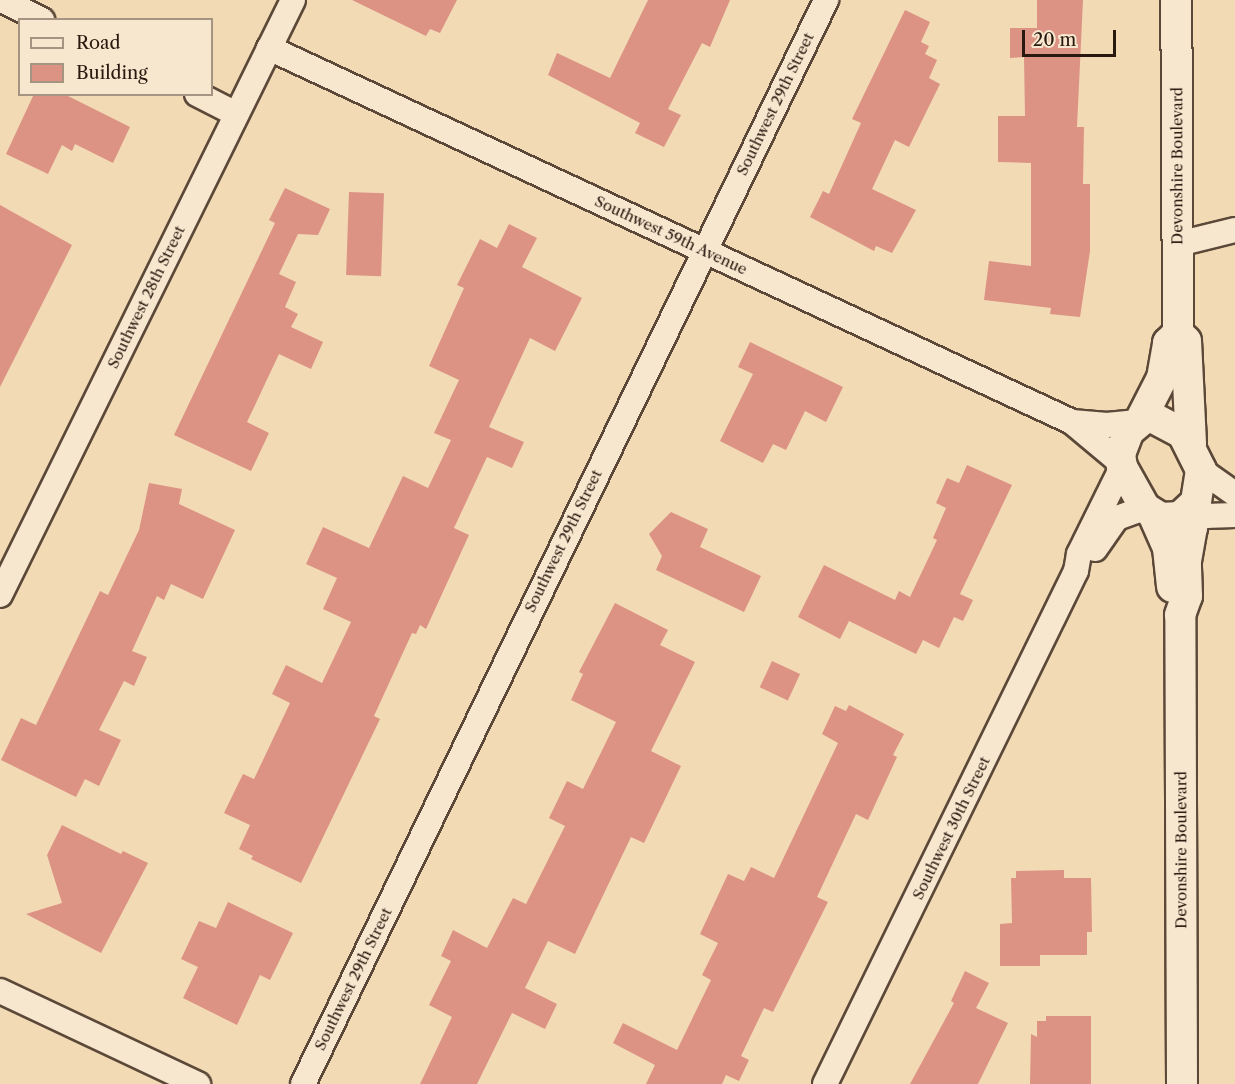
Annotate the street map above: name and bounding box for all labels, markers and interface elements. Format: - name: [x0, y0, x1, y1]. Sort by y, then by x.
- legend: [18, 18, 213, 96]
- scale bar: [1025, 18, 1120, 56]
- text: 20 m: [1033, 29, 1076, 51]
- street label: Southwest 29th Street: [733, 30, 817, 178]
- text: Road: [76, 32, 121, 54]
- text: Building: [76, 62, 148, 84]
- street label: Devonshire Boulevard: [1168, 87, 1186, 245]
- street label: Southwest 59th Avenue: [592, 192, 750, 278]
- street label: Southwest 28th Street: [104, 223, 188, 371]
- street label: Southwest 29th Street: [521, 467, 605, 615]
- street label: Southwest 30th Street: [909, 754, 993, 902]
- street label: Devonshire Boulevard: [1172, 771, 1190, 929]
- street label: Southwest 29th Street: [311, 905, 395, 1053]

